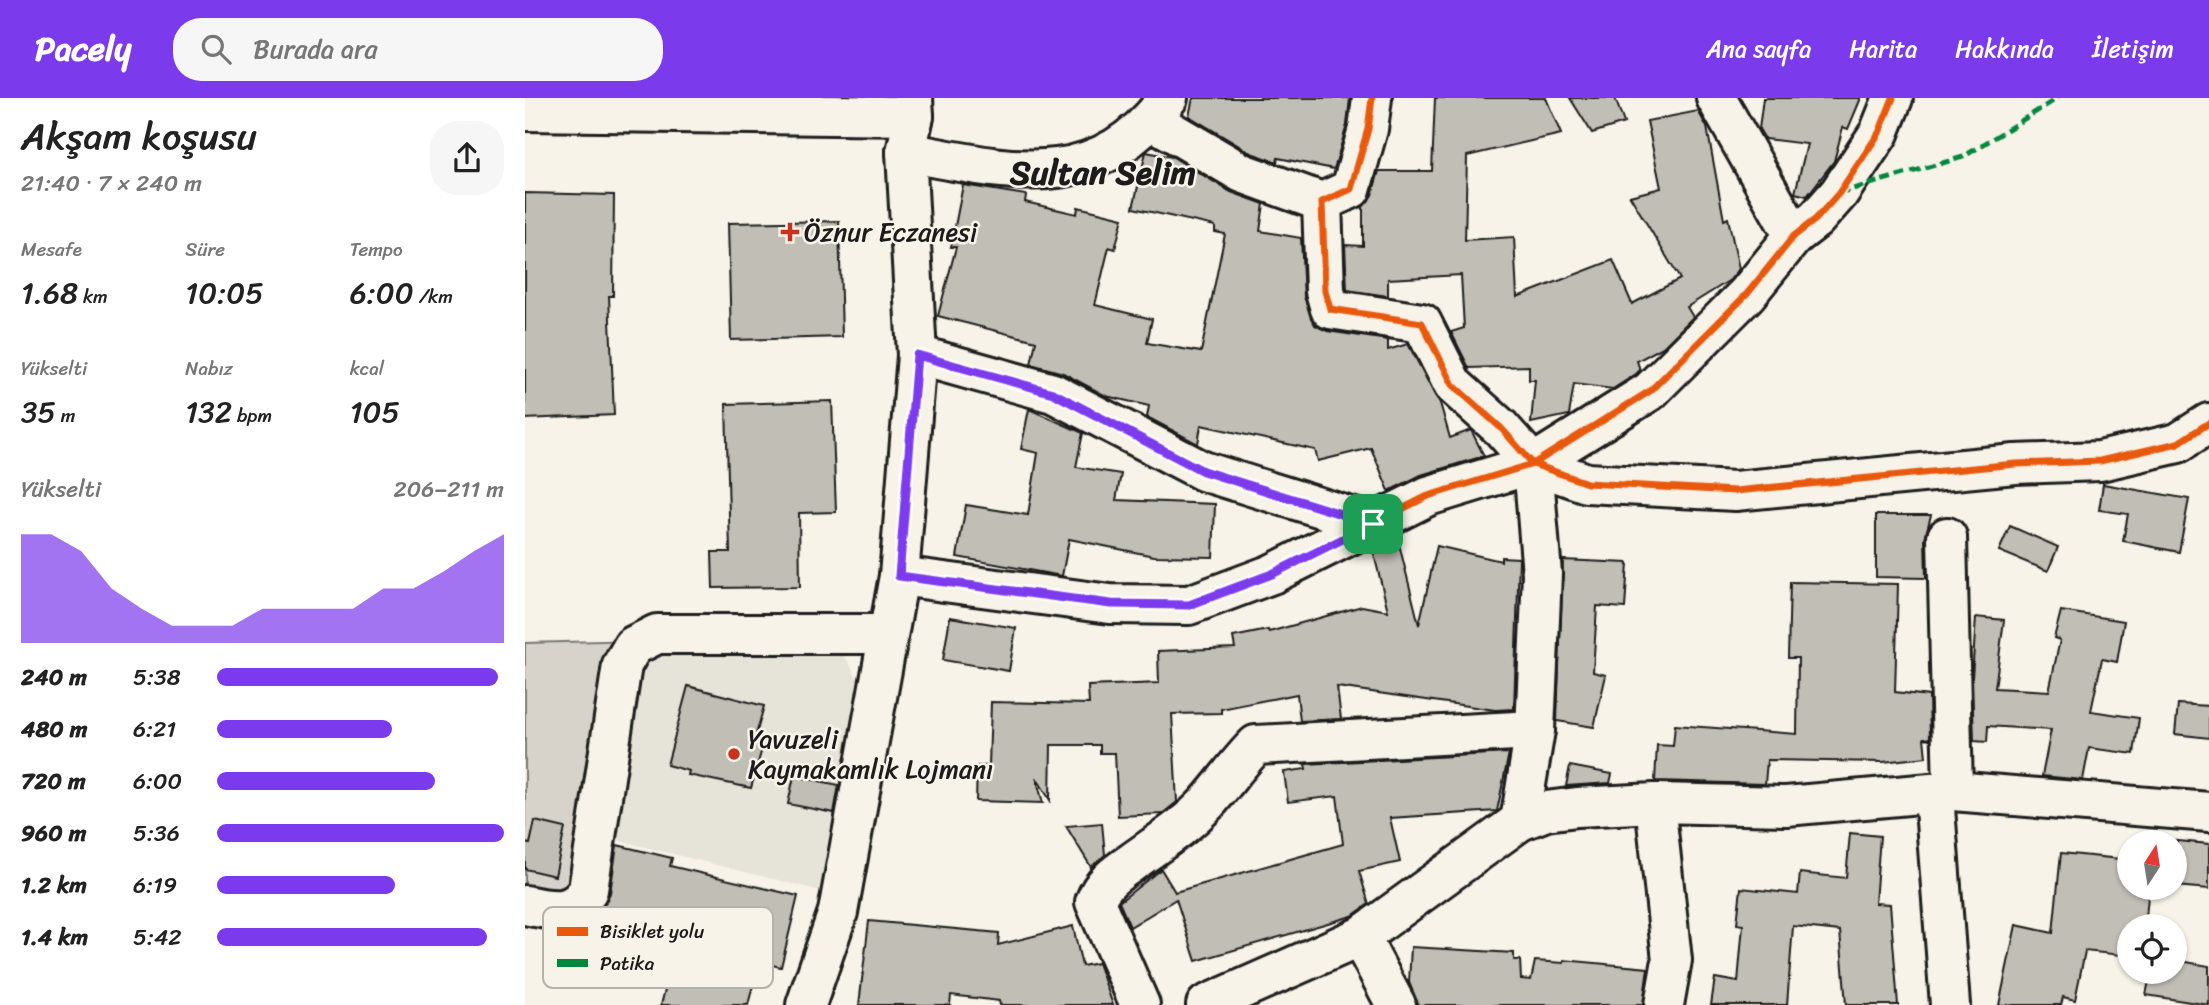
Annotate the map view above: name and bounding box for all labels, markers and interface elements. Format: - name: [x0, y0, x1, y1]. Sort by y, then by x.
- search box: [173, 18, 663, 81]
- text: Pacely: [35, 20, 131, 78]
- text: Burada ara: [253, 26, 378, 72]
- text: Ana sayfa: [1706, 28, 1811, 70]
- text: Harita: [1849, 28, 1917, 70]
- text: Hakkında: [1955, 28, 2054, 70]
- text: İletişim: [2092, 28, 2174, 70]
- icon: search: [197, 30, 235, 68]
- text: Akşam koşusu: [21, 103, 257, 170]
- button: share: [430, 121, 504, 195]
- district label: Sultan Selim: [1009, 144, 1196, 202]
- text: 21:40 · 7 × 240 m: [21, 163, 202, 204]
- place label: Öznur Eczanesi: [804, 209, 978, 255]
- marker: Öznur Eczanesi: [782, 224, 798, 240]
- text: Mesafe: [21, 233, 82, 266]
- text: Süre: [185, 233, 225, 266]
- text: Tempo: [350, 233, 403, 266]
- text: 1.68: [21, 266, 78, 320]
- text: 10:05: [185, 266, 264, 320]
- text: 6:00: [350, 266, 414, 320]
- text: km: [78, 280, 108, 313]
- text: /km: [414, 280, 453, 313]
- text: Yükselti: [21, 352, 87, 385]
- text: Nabız: [185, 352, 233, 385]
- text: kcal: [350, 352, 384, 385]
- text: 35: [21, 385, 56, 439]
- text: 132: [185, 385, 232, 439]
- text: 105: [350, 385, 400, 439]
- text: m: [56, 399, 75, 432]
- text: bpm: [232, 399, 272, 432]
- text: Yükselti: [21, 469, 101, 510]
- text: 206–211 m: [393, 469, 504, 510]
- pin: [1343, 494, 1403, 554]
- icon: arrive: [1354, 505, 1392, 543]
- text: 240 m: [21, 657, 87, 698]
- text: 5:38: [133, 657, 181, 698]
- text: 480 m: [21, 709, 87, 750]
- text: 6:21: [133, 709, 176, 750]
- place label: Yavuzeli Kaymakamlık Lojmanı: [748, 716, 993, 792]
- marker: Yavuzeli Kaymakamlık Lojmanı: [726, 746, 742, 762]
- text: 720 m: [21, 761, 86, 802]
- text: 6:00: [133, 761, 182, 802]
- text: 960 m: [21, 813, 86, 854]
- text: 5:36: [133, 813, 180, 854]
- north arrow: [2117, 830, 2187, 900]
- map controls: [2117, 830, 2187, 984]
- text: 1.2 km: [21, 865, 87, 906]
- text: 6:19: [133, 865, 177, 906]
- legend: [543, 907, 773, 988]
- button: locate: [2117, 914, 2187, 984]
- text: Bisiklet yolu: [600, 915, 704, 948]
- text: 1.4 km: [21, 917, 88, 958]
- text: 5:42: [133, 917, 182, 958]
- text: Patika: [600, 947, 655, 980]

